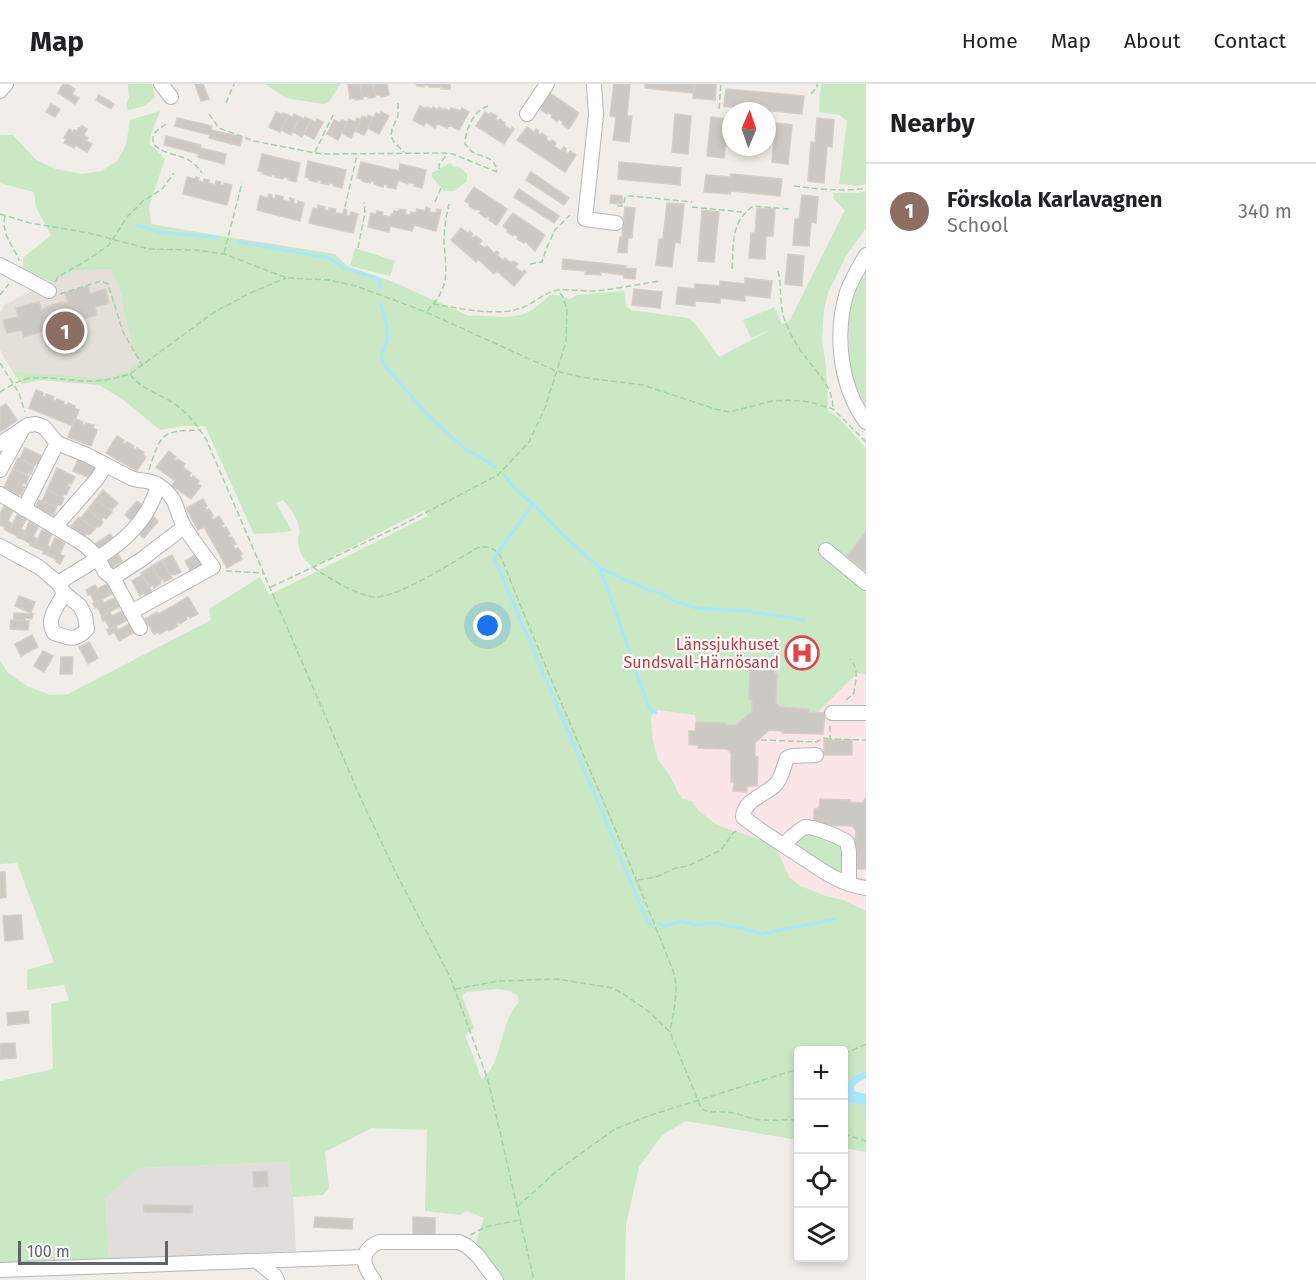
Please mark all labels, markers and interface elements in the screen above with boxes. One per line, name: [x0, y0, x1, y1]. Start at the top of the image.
text: Map: [30, 25, 84, 58]
text: Home: [962, 28, 1018, 54]
text: Map: [1051, 28, 1091, 54]
text: About: [1124, 28, 1181, 54]
text: Contact: [1214, 28, 1286, 54]
north arrow: [722, 102, 776, 156]
text: Nearby: [890, 108, 975, 139]
text: Förskola Karlavagnen: [947, 186, 1162, 213]
text: 1: [905, 199, 914, 223]
text: 340 m: [1238, 199, 1292, 223]
text: School: [947, 213, 1008, 237]
pin: 1: [46, 308, 84, 354]
your location: [473, 611, 502, 640]
place label: Länssjukhuset Sundsvall-Härnösand: [624, 635, 779, 672]
hospital icon: Länssjukhuset Sundsvall-Härnösand: [784, 635, 820, 671]
map controls: [794, 1046, 848, 1262]
button: +: [794, 1046, 848, 1100]
button: −: [794, 1100, 848, 1154]
button: locate: [794, 1154, 848, 1208]
button: layers: [794, 1208, 848, 1262]
scale bar: [18, 1238, 168, 1266]
text: 100 m: [27, 1242, 70, 1261]

